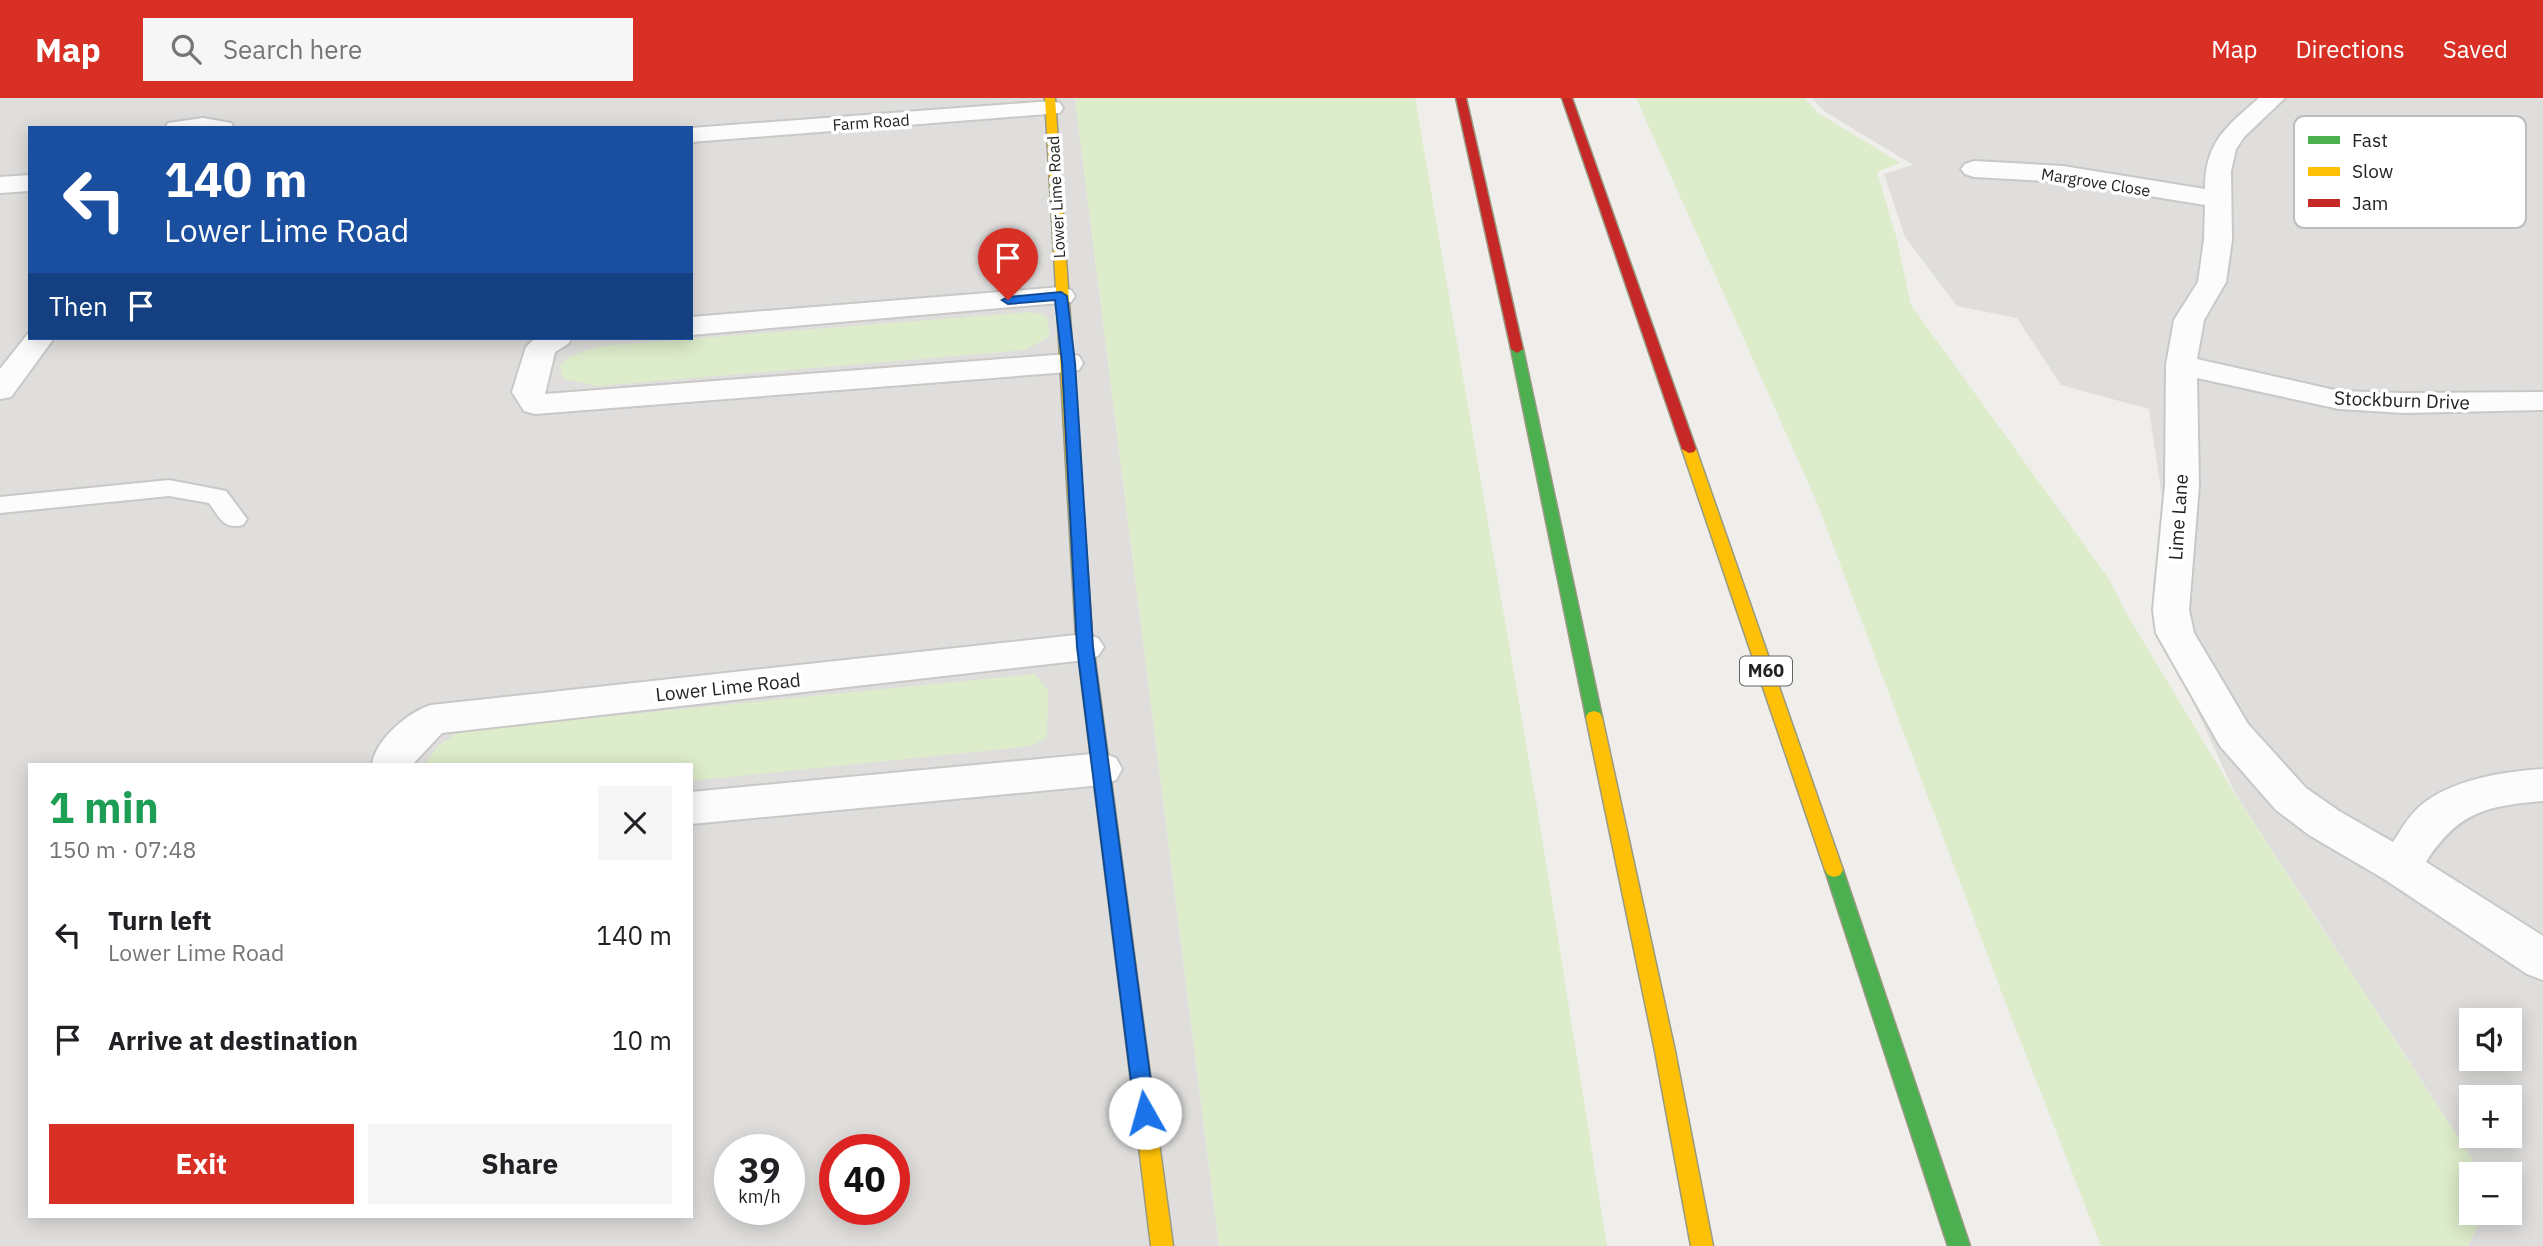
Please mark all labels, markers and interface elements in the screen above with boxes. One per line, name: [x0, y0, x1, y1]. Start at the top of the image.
search box: [143, 18, 633, 81]
text: Map: [35, 28, 101, 71]
icon: search: [167, 30, 205, 68]
text: Search here: [223, 32, 362, 66]
text: Map: [2211, 33, 2257, 65]
text: Directions: [2295, 33, 2405, 65]
text: Saved: [2443, 33, 2508, 65]
street label: Farm Road: [832, 109, 910, 135]
legend: [2294, 116, 2526, 228]
text: Fast: [2352, 128, 2388, 152]
street label: Lower Lime Road: [1043, 135, 1069, 259]
text: 140 m: [164, 147, 308, 210]
icon: left: [49, 154, 140, 245]
text: Slow: [2352, 159, 2393, 183]
street label: Margrove Close: [2040, 163, 2152, 201]
text: Jam: [2352, 191, 2388, 215]
text: Lower Lime Road: [164, 209, 409, 251]
pin: [978, 228, 1038, 300]
icon: arrive: [989, 239, 1027, 277]
icon: arrive: [122, 287, 160, 325]
text: Then: [49, 289, 108, 323]
street label: Stockburn Drive: [2334, 386, 2470, 414]
street label: Lime Lane: [2163, 473, 2193, 561]
road number: M60: [1740, 656, 1792, 686]
street label: Lower Lime Road: [654, 667, 802, 707]
text: 1 min: [49, 780, 159, 835]
button: close: [598, 786, 672, 860]
text: 150 m · 07:48: [49, 834, 196, 864]
text: Turn left: [108, 903, 211, 937]
icon: left: [49, 916, 87, 954]
text: 140 m: [596, 918, 672, 952]
text: Lower Lime Road: [108, 937, 284, 967]
map controls: [2459, 1008, 2522, 1225]
button: sound: [2459, 1008, 2522, 1071]
icon: arrive: [49, 1021, 87, 1059]
text: Arrive at destination: [108, 1023, 358, 1057]
text: 10 m: [612, 1023, 672, 1057]
position arrow: [1108, 1076, 1182, 1150]
button: +: [2459, 1085, 2522, 1148]
button: Exit: [49, 1124, 354, 1204]
button: Share: [368, 1124, 672, 1204]
speed limit sign: 40: [819, 1134, 910, 1225]
text: 39: [738, 1147, 781, 1193]
button: −: [2459, 1162, 2522, 1225]
text: km/h: [738, 1185, 781, 1208]

